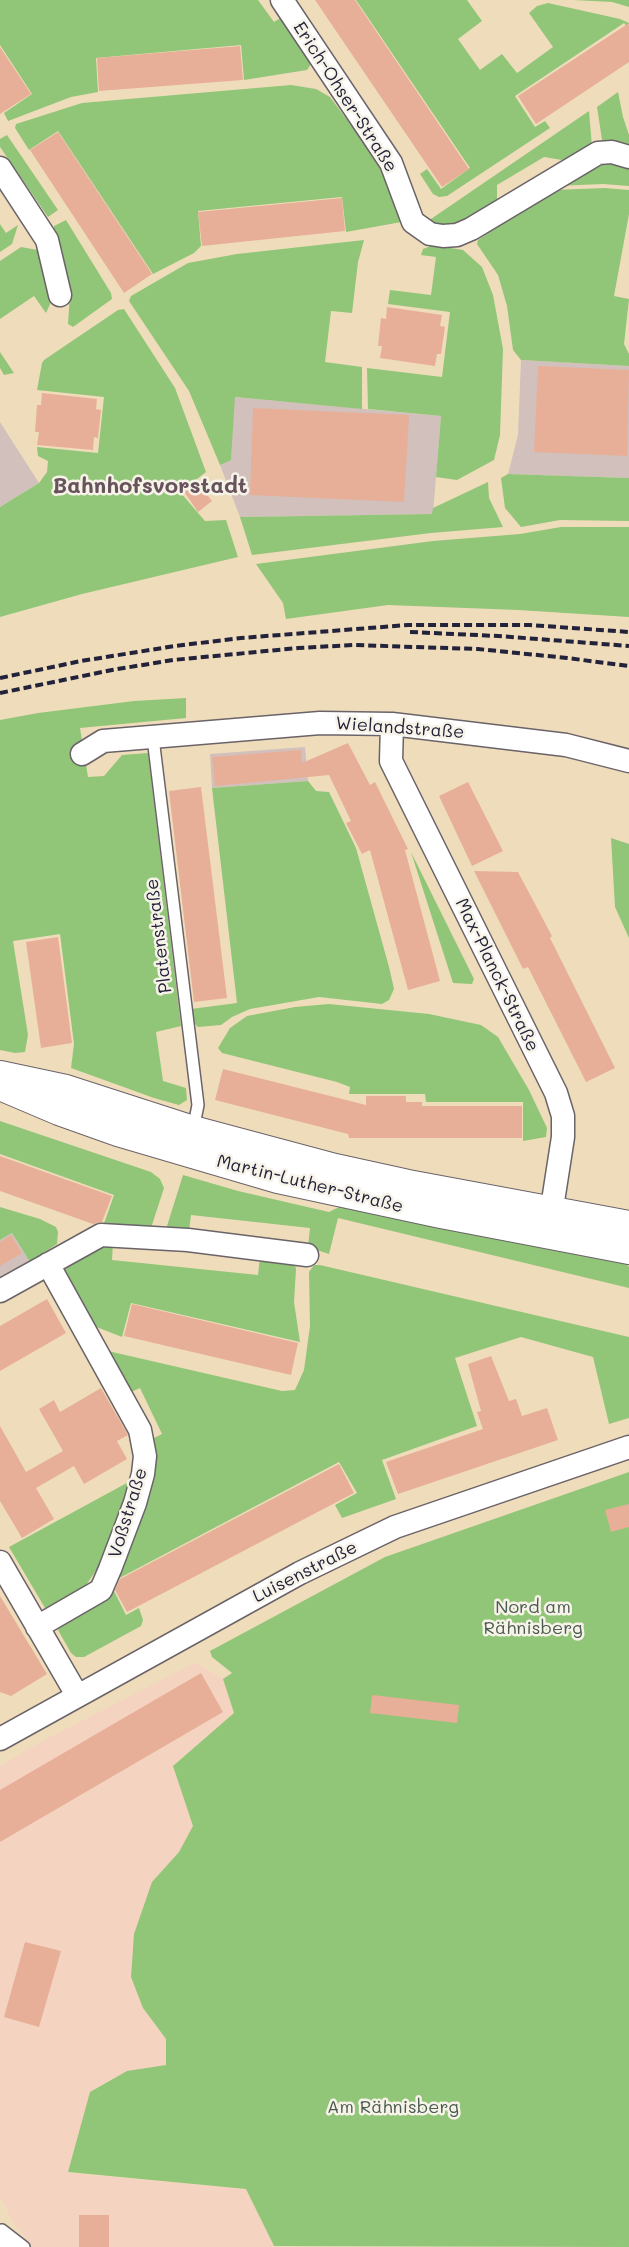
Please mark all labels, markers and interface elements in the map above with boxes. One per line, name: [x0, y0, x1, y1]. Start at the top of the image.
street label: Erich-Ohser-Straße: [288, 18, 402, 176]
district label: Bahnhofsvorstadt: [52, 473, 248, 499]
street label: Wielandstraße: [335, 713, 465, 743]
street label: Platenstraße: [141, 877, 177, 995]
street label: Max-Planck-Straße: [451, 895, 543, 1055]
street label: Martin-Luther-Straße: [214, 1150, 406, 1218]
street label: Voßstraße: [104, 1465, 152, 1561]
street label: Luisenstraße: [249, 1536, 361, 1608]
park label: Nord am Rähnisberg: [483, 1596, 583, 1638]
park label: Am Rähnisberg: [327, 2096, 459, 2118]

